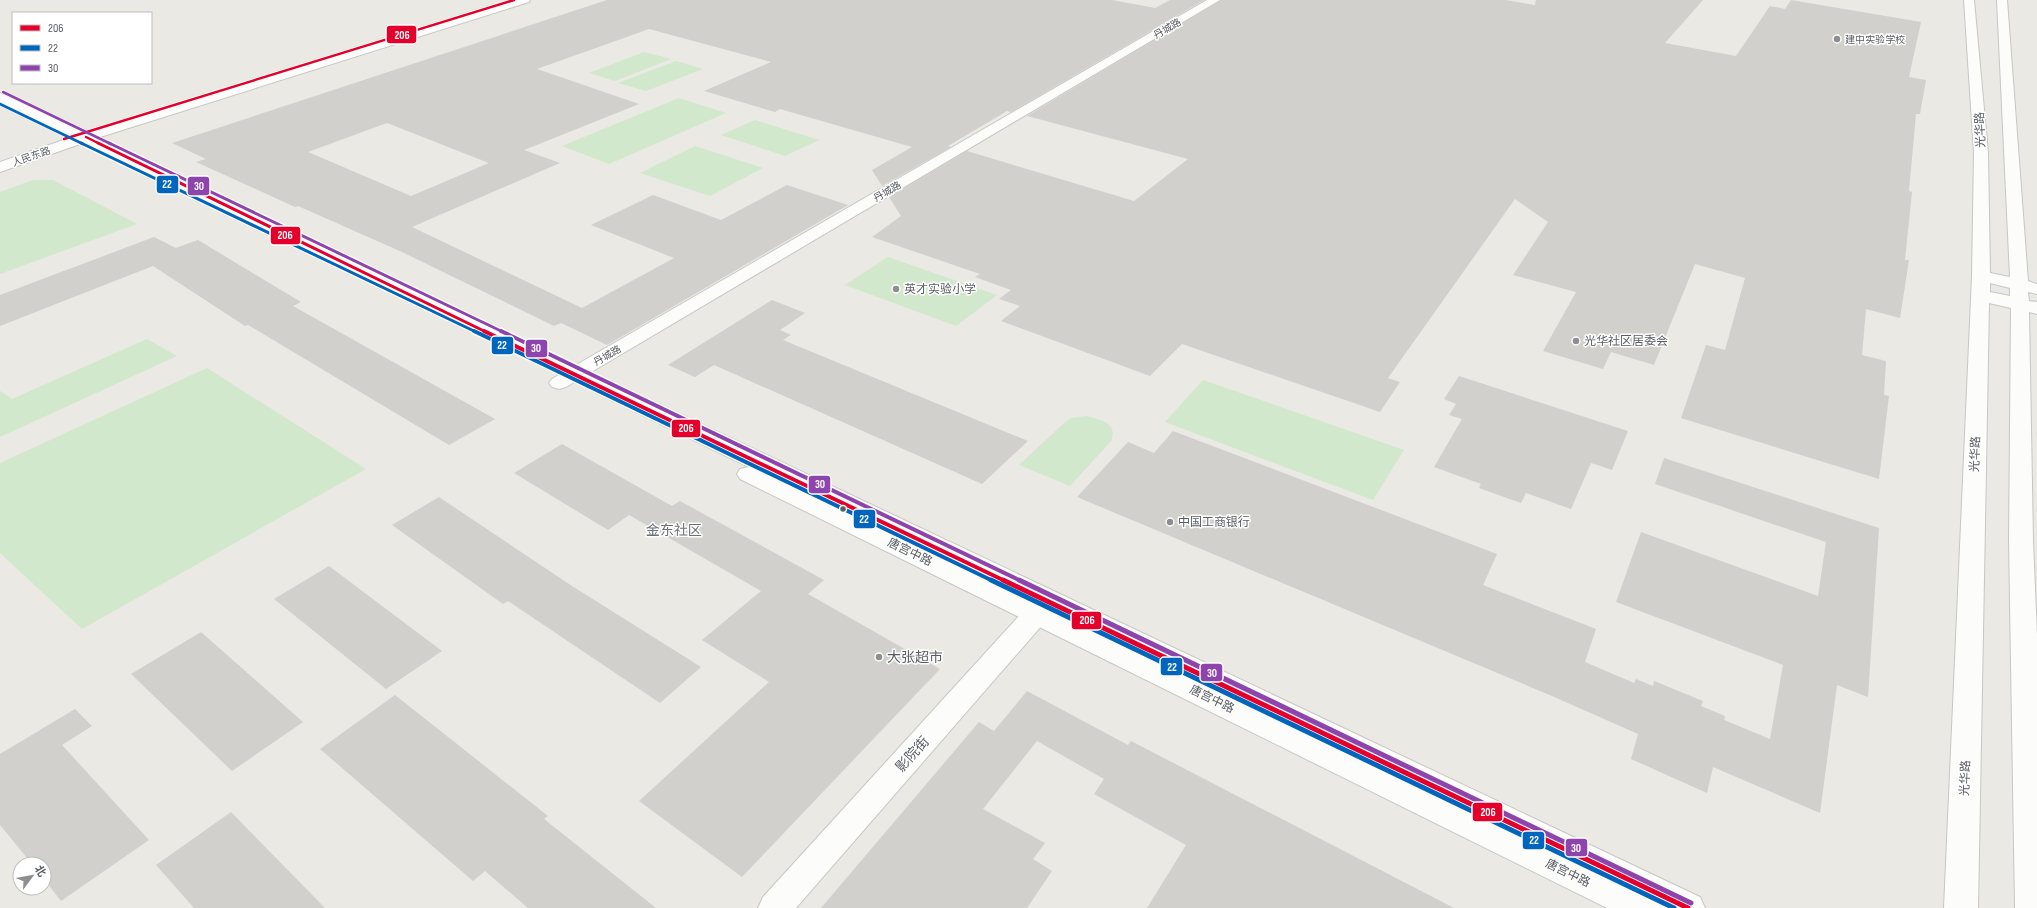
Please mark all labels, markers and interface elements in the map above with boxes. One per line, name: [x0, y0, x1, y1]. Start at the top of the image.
legend: [12, 12, 152, 84]
street label: 丹城路: [1152, 16, 1183, 42]
text: 206: [48, 21, 64, 36]
line badge: 206: [386, 25, 417, 44]
text: 206: [394, 29, 410, 42]
marker: 建中实验学校: [1832, 34, 1842, 44]
place label: 建中实验学校: [1845, 34, 1905, 46]
text: 22: [48, 41, 58, 56]
text: 30: [48, 61, 58, 76]
street label: 光华路: [1972, 112, 1989, 148]
street label: 人民东路: [10, 145, 52, 169]
line badge: 22: [156, 175, 179, 194]
line badge: 30: [187, 176, 210, 196]
text: 22: [162, 178, 172, 191]
street label: 丹城路: [872, 179, 903, 205]
text: 30: [194, 180, 204, 193]
line badge: 206: [270, 226, 301, 245]
text: 206: [277, 229, 293, 242]
place label: 英才实验小学: [904, 282, 976, 297]
marker: 英才实验小学: [891, 284, 901, 294]
place label: 光华社区居委会: [1584, 334, 1668, 349]
line badge: 22: [491, 336, 514, 355]
marker: 光华社区居委会: [1571, 336, 1581, 346]
text: 22: [497, 339, 507, 352]
line badge: 30: [525, 339, 548, 358]
text: 30: [531, 342, 541, 355]
street label: 丹城路: [592, 343, 623, 369]
line badge: 206: [671, 419, 701, 438]
text: 206: [678, 422, 694, 435]
street label: 光华路: [1967, 436, 1984, 472]
line badge: 30: [808, 475, 831, 494]
text: 30: [815, 478, 825, 491]
unlabelled marker: [838, 504, 848, 514]
line badge: 22: [853, 509, 876, 529]
text: 22: [859, 513, 869, 526]
place label: 中国工商银行: [1178, 515, 1250, 530]
marker: 中国工商银行: [1165, 517, 1175, 527]
district label: 金东社区: [646, 522, 702, 539]
street label: 唐宫中路: [885, 535, 935, 570]
line badge: 206: [1071, 611, 1102, 630]
text: 206: [1079, 614, 1095, 627]
place label: 大张超市: [887, 649, 943, 666]
marker: 大张超市: [874, 652, 884, 662]
line badge: 22: [1160, 657, 1183, 676]
text: 22: [1167, 661, 1177, 674]
line badge: 30: [1200, 663, 1223, 682]
text: 30: [1207, 667, 1217, 680]
street label: 唐宫中路: [1187, 682, 1237, 717]
street label: 影院街: [892, 733, 933, 776]
street label: 光华路: [1957, 760, 1974, 796]
line badge: 206: [1472, 802, 1503, 822]
text: 206: [1480, 806, 1496, 819]
line badge: 22: [1522, 831, 1545, 850]
text: 22: [1529, 834, 1539, 847]
line badge: 30: [1565, 838, 1588, 857]
text: 30: [1571, 842, 1581, 855]
north arrow: [12, 856, 52, 896]
street label: 唐宫中路: [1543, 856, 1593, 891]
text: 北: [32, 863, 48, 879]

